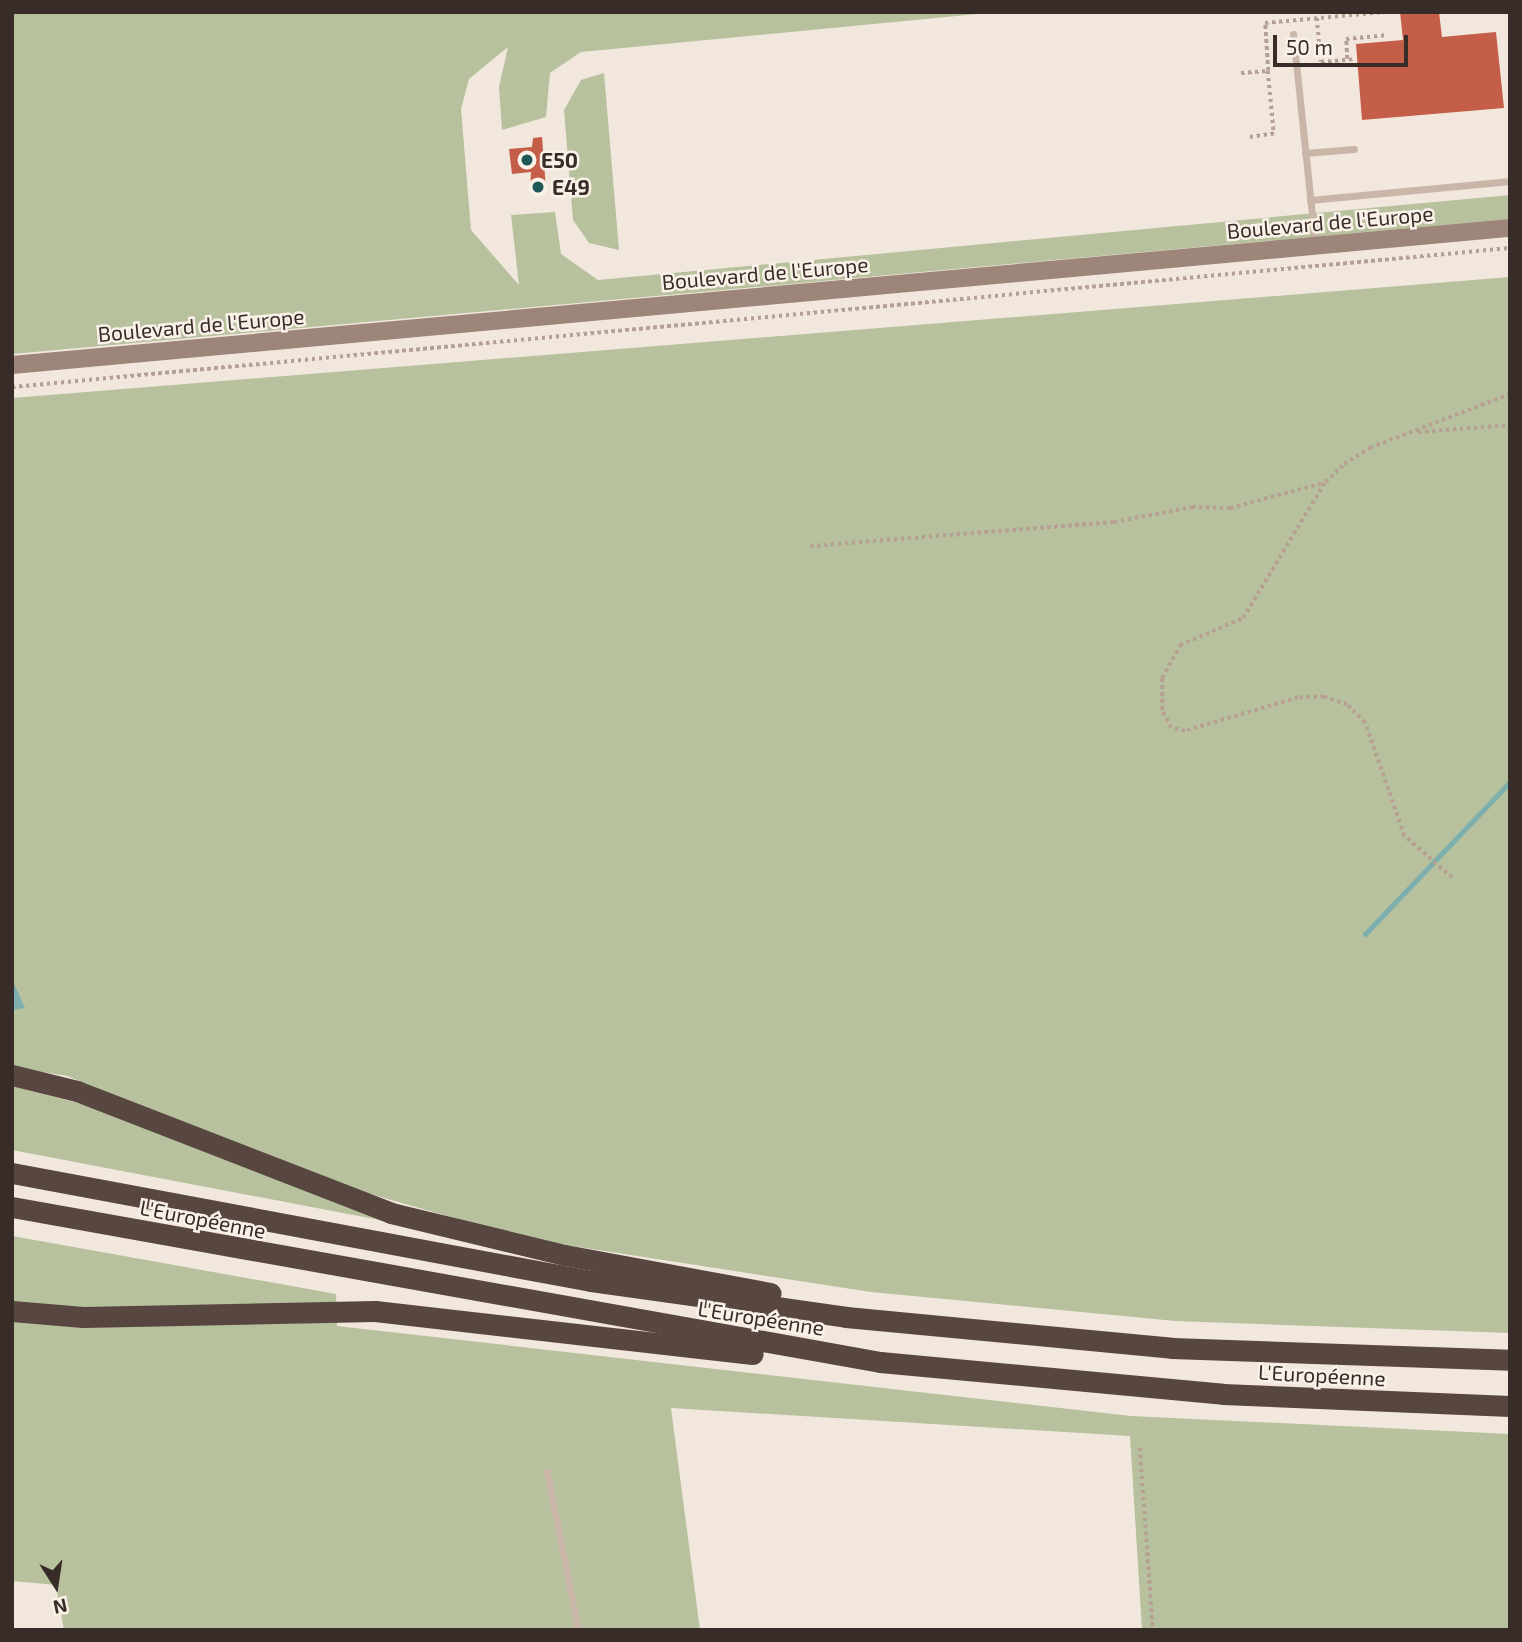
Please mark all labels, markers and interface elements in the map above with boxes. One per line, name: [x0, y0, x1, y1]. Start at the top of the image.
scale bar: [1277, 21, 1412, 65]
text: 50 m: [1286, 34, 1333, 59]
place label: E50: [541, 147, 578, 173]
marker: E50: [519, 152, 535, 168]
place label: E49: [552, 174, 590, 200]
marker: E49: [530, 179, 546, 195]
street label: Boulevard de l'Europe: [1226, 200, 1434, 244]
street label: Boulevard de l'Europe: [661, 251, 869, 295]
street label: Boulevard de l'Europe: [97, 303, 305, 347]
street label: L'Européenne: [138, 1194, 268, 1244]
street label: L'Européenne: [696, 1296, 826, 1340]
street label: L'Européenne: [1258, 1359, 1386, 1391]
north arrow: [21, 1551, 91, 1621]
text: N: [51, 1594, 70, 1620]

